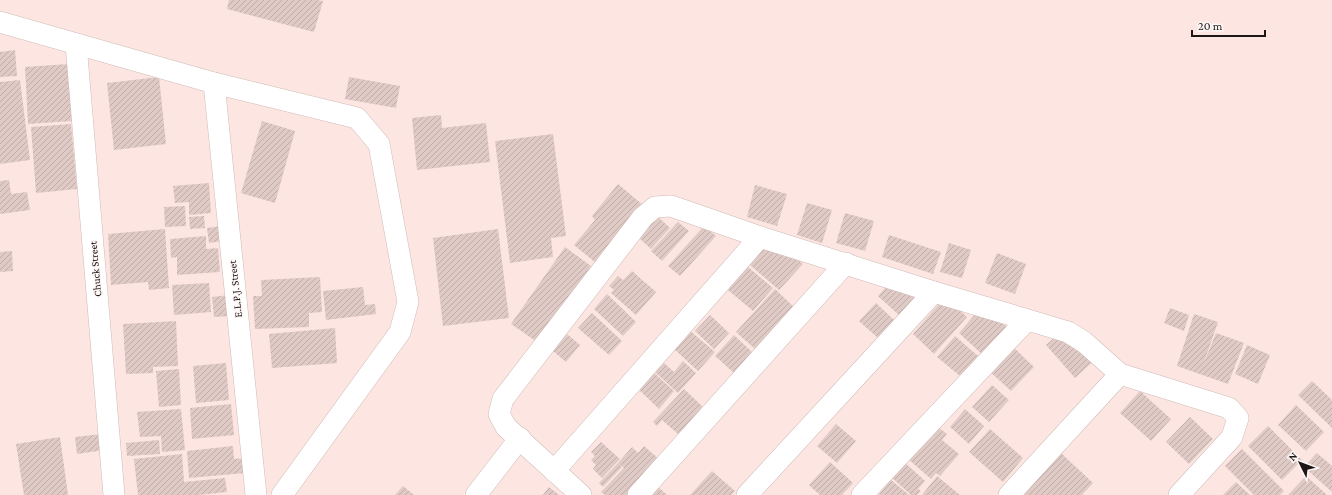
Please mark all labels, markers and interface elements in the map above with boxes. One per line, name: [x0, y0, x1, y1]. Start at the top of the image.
scale bar: [1192, 12, 1265, 38]
text: 20 m: [1198, 19, 1223, 33]
street label: Chuck Street: [87, 240, 103, 297]
street label: E.L.P.J. Street: [226, 259, 245, 318]
north arrow: [1280, 443, 1320, 483]
text: N: [1286, 449, 1300, 463]

